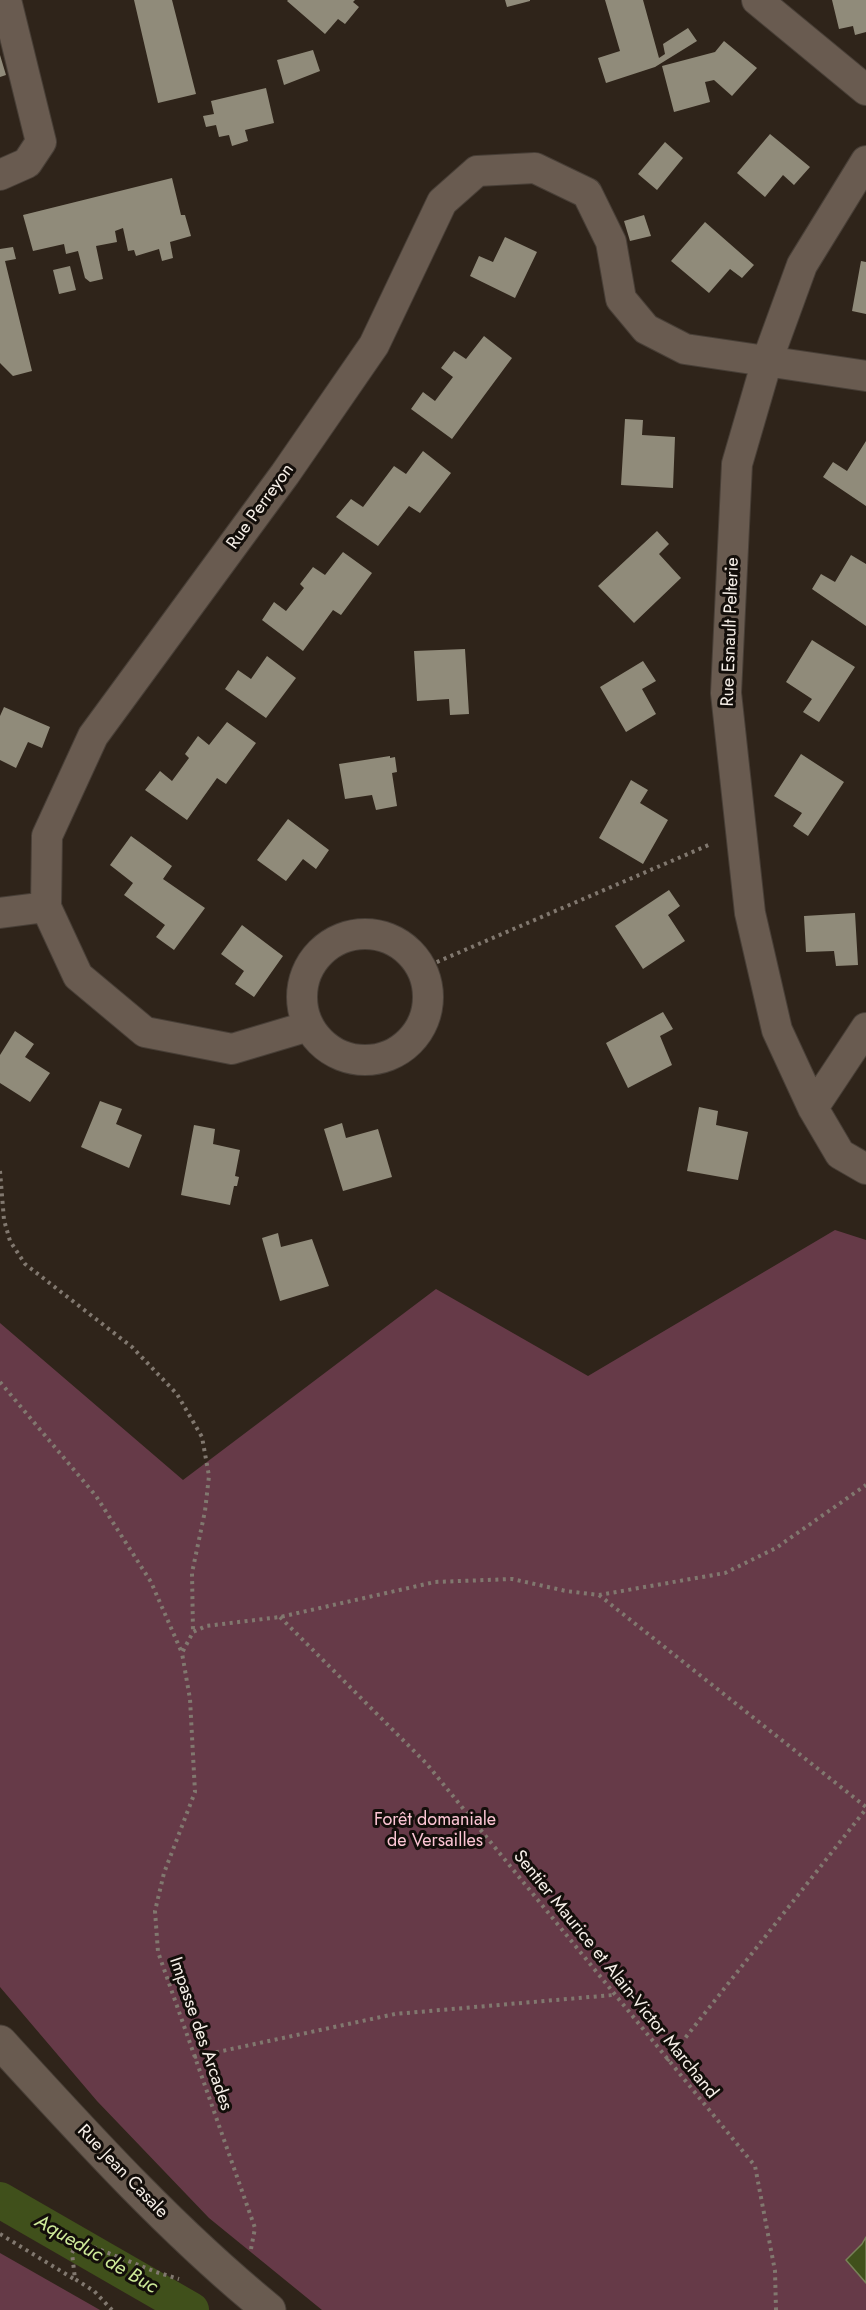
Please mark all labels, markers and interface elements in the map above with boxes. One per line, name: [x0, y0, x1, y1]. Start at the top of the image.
street label: Rue Perreyon: [223, 460, 299, 554]
street label: Rue Esnault Pelterie: [718, 557, 744, 707]
park label: Forêt domaniale de Versailles: [374, 1810, 496, 1852]
street label: Sentier Maurice et Alain-Victor Marchand: [508, 1846, 722, 2104]
street label: Impasse des Arcades: [164, 1955, 236, 2113]
street label: Rue Jean Casale: [72, 2121, 172, 2223]
water label: Aqueduc de Buc: [30, 2210, 162, 2300]

